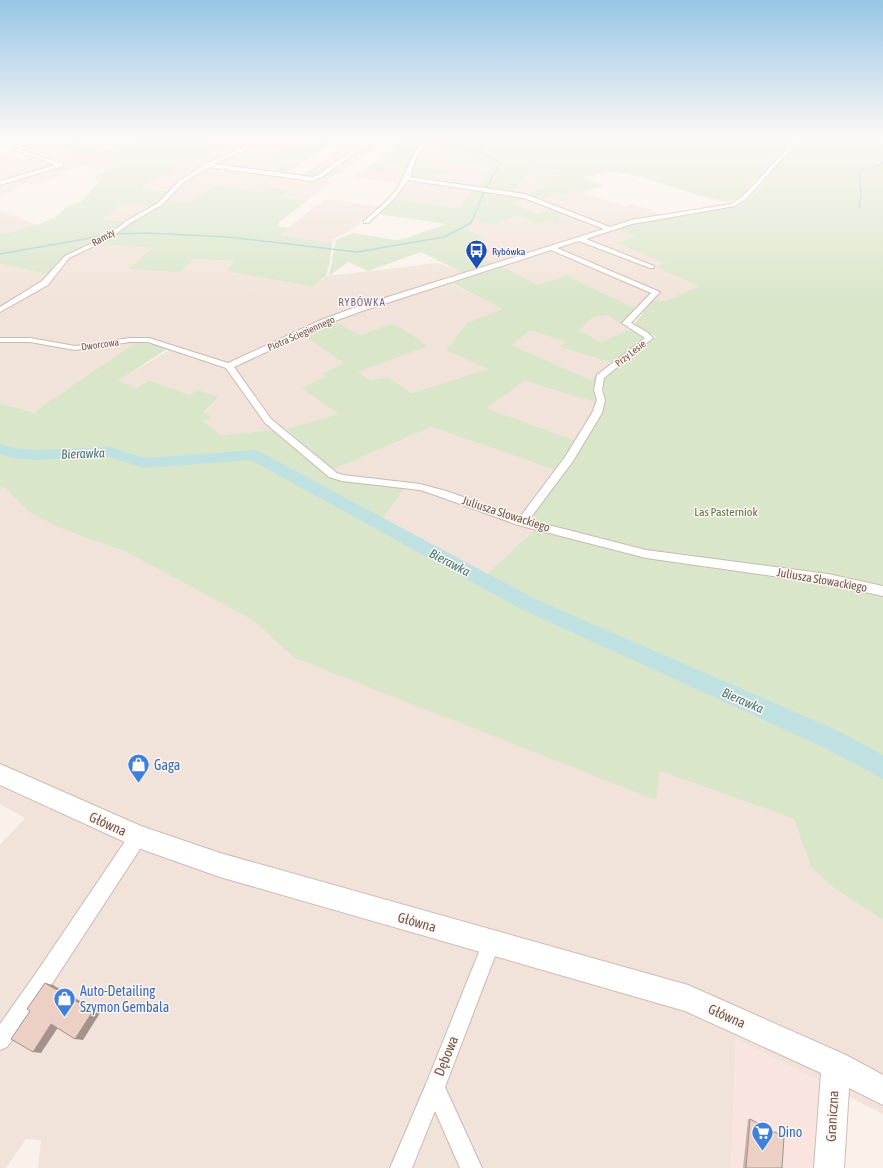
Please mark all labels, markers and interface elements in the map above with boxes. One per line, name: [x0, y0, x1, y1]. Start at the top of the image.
street label: Ramży: [90, 227, 117, 248]
bus stop icon: Rybówka: [464, 238, 490, 271]
place label: Rybówka: [492, 246, 526, 257]
district label: RYBÓWKA: [338, 296, 386, 308]
street label: Piotra Ściegiennego: [266, 314, 337, 353]
street label: Dworcowa: [81, 336, 120, 353]
street label: Przy Lesie: [613, 338, 648, 369]
water label: Bierawka: [61, 445, 105, 462]
street label: Juliusza Słowackiego: [460, 493, 552, 535]
park label: Las Pasterniok: [694, 505, 758, 519]
water label: Bierawka: [427, 546, 473, 579]
street label: Juliusza Słowackiego: [776, 565, 869, 595]
water label: Bierawka: [720, 685, 766, 716]
shop icon: Gaga: [125, 752, 151, 785]
place label: Gaga: [154, 757, 180, 773]
street label: Główna: [87, 809, 129, 839]
street label: Główna: [396, 909, 438, 935]
place label: Auto-Detailing Szymon Gembala: [80, 983, 169, 1015]
shop icon: Auto-Detailing Szymon Gembala: [52, 986, 78, 1019]
street label: Główna: [706, 1001, 748, 1031]
street label: Dębowa: [431, 1034, 461, 1078]
street label: Graniczna: [823, 1090, 841, 1142]
supermarket icon: Dino: [750, 1119, 776, 1152]
place label: Dino: [778, 1124, 802, 1140]

